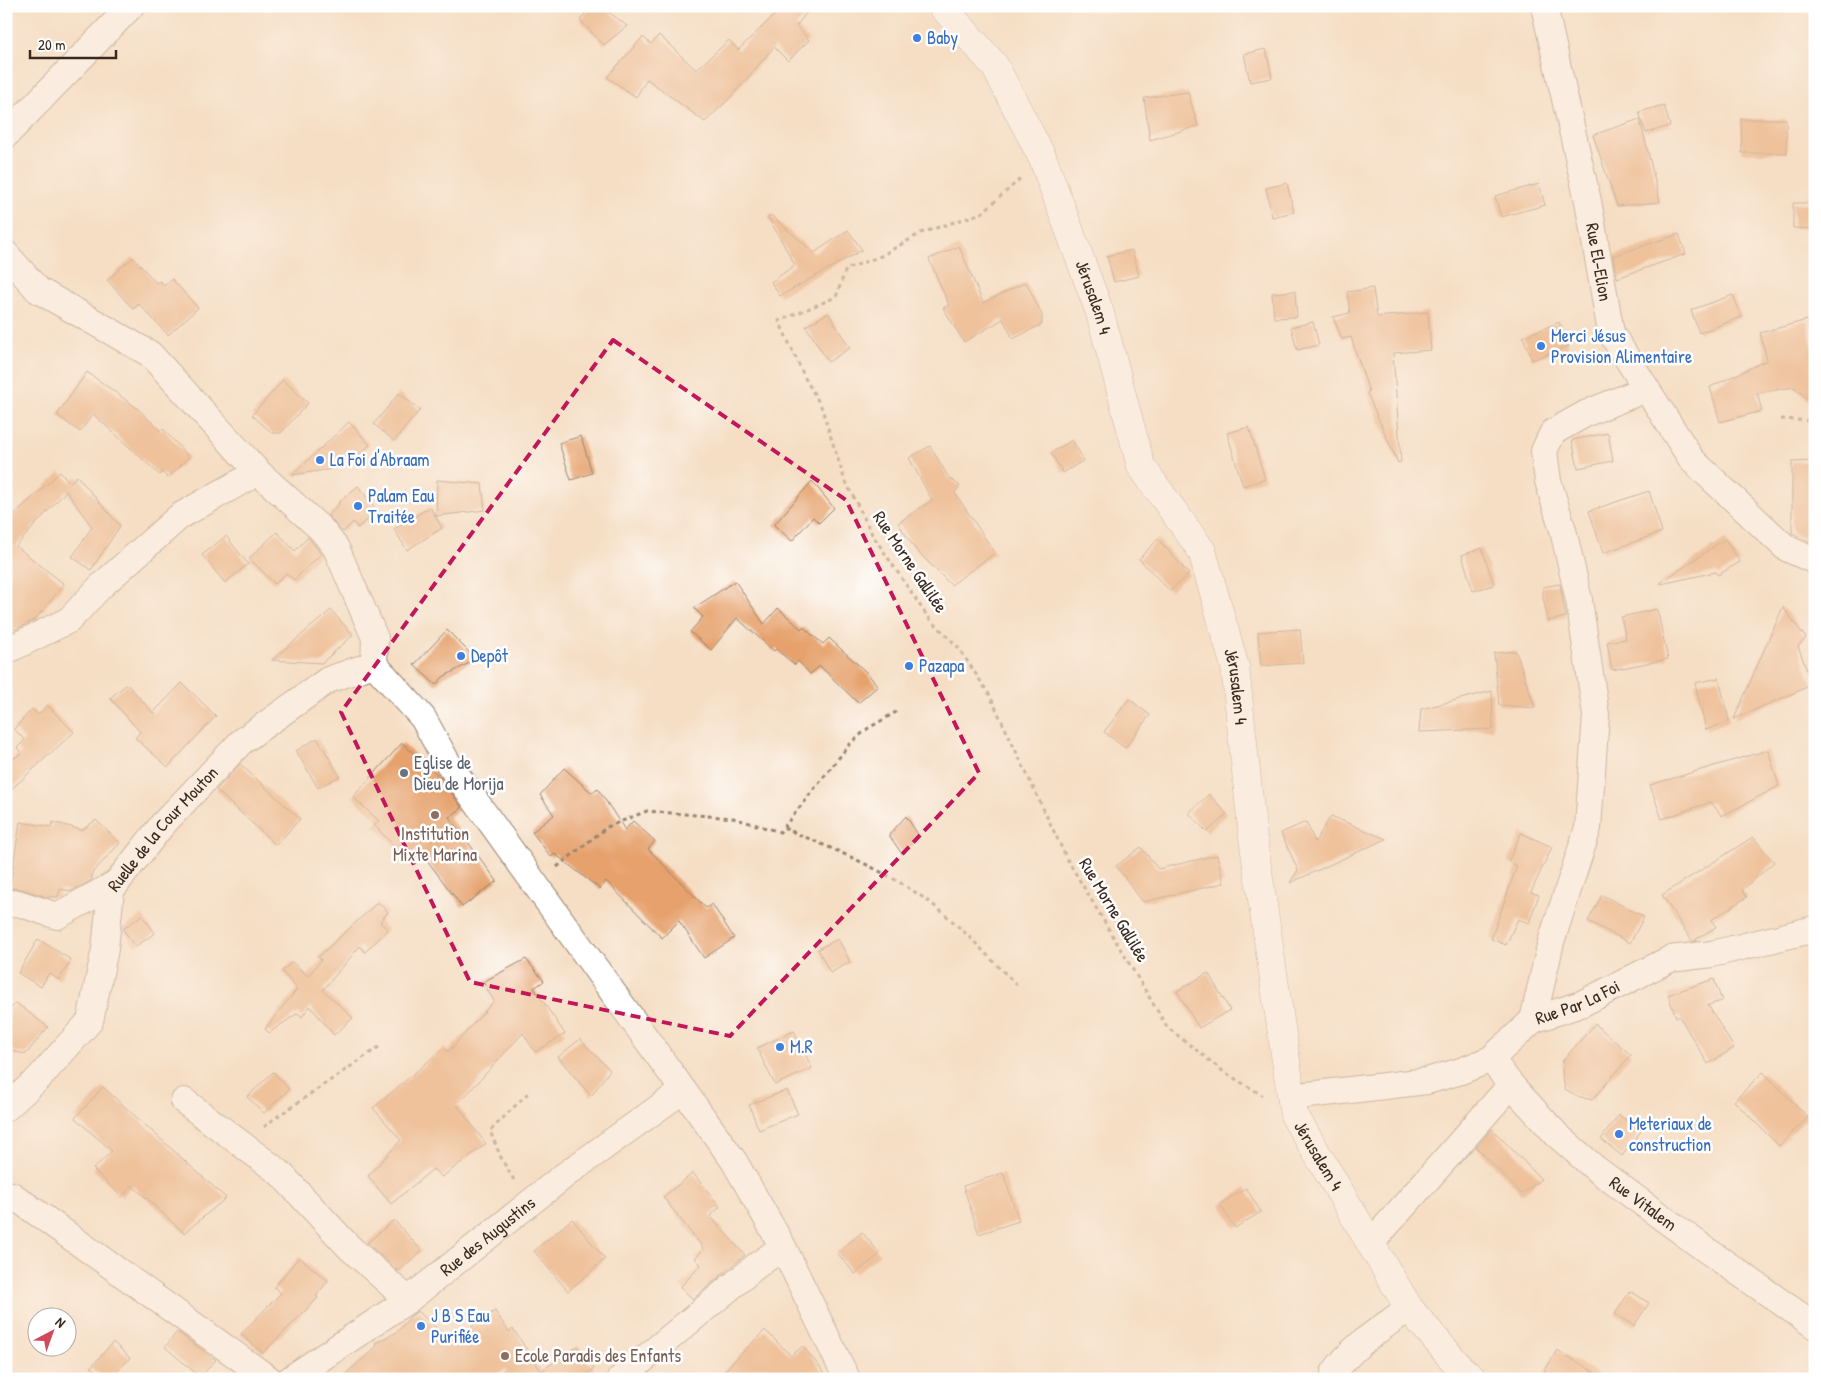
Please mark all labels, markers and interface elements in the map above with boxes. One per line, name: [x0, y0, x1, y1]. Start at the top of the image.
place label: Baby: [927, 25, 959, 50]
scale bar: [30, 28, 116, 60]
marker: Baby: [911, 32, 923, 44]
text: 20 m: [38, 34, 65, 55]
street label: Rue El-Elion: [1580, 221, 1618, 303]
street label: Jérusalem 4: [1069, 256, 1118, 337]
place label: Merci Jésus Provision Alimentaire: [1551, 323, 1692, 369]
marker: Merci Jésus Provision Alimentaire: [1535, 340, 1547, 352]
place label: La Foi d'Abraam: [330, 447, 430, 472]
marker: La Foi d'Abraam: [314, 454, 326, 466]
place label: Palam Eau Traitée: [368, 483, 434, 529]
marker: Palam Eau Traitée: [352, 500, 364, 512]
street label: Rue Morne Gallilée: [867, 506, 954, 617]
place label: Depôt: [471, 643, 509, 668]
street label: Jérusalem 4: [1218, 645, 1254, 726]
marker: Depôt: [455, 650, 467, 662]
place label: Pazapa: [919, 653, 964, 678]
marker: Pazapa: [903, 660, 915, 672]
place label: Eglise de Dieu de Morija: [414, 750, 504, 796]
street label: Ruelle de la Cour Mouton: [101, 761, 223, 897]
marker: Eglise de Dieu de Morija: [398, 767, 410, 779]
marker: Institution Mixte Marina: [429, 809, 441, 821]
place label: Institution Mixte Marina: [393, 821, 477, 867]
street label: Rue Morne Gallilée: [1073, 853, 1155, 967]
street label: Rue Par La Foi: [1532, 973, 1624, 1030]
place label: M.R: [790, 1034, 813, 1059]
marker: M.R: [774, 1041, 786, 1053]
place label: Meteriaux de construction: [1629, 1111, 1712, 1157]
street label: Jérusalem 4: [1288, 1116, 1349, 1195]
marker: Meteriaux de construction: [1613, 1128, 1625, 1140]
street label: Rue Vitalem: [1604, 1170, 1682, 1236]
street label: Rue des Augustins: [435, 1190, 540, 1282]
place label: J B S Eau Purifiée: [431, 1303, 490, 1349]
north arrow: [28, 1308, 78, 1358]
text: N: [52, 1312, 70, 1332]
marker: J B S Eau Purifiée: [415, 1320, 427, 1332]
place label: Ecole Paradis des Enfants: [515, 1343, 681, 1368]
marker: Ecole Paradis des Enfants: [499, 1350, 511, 1362]

